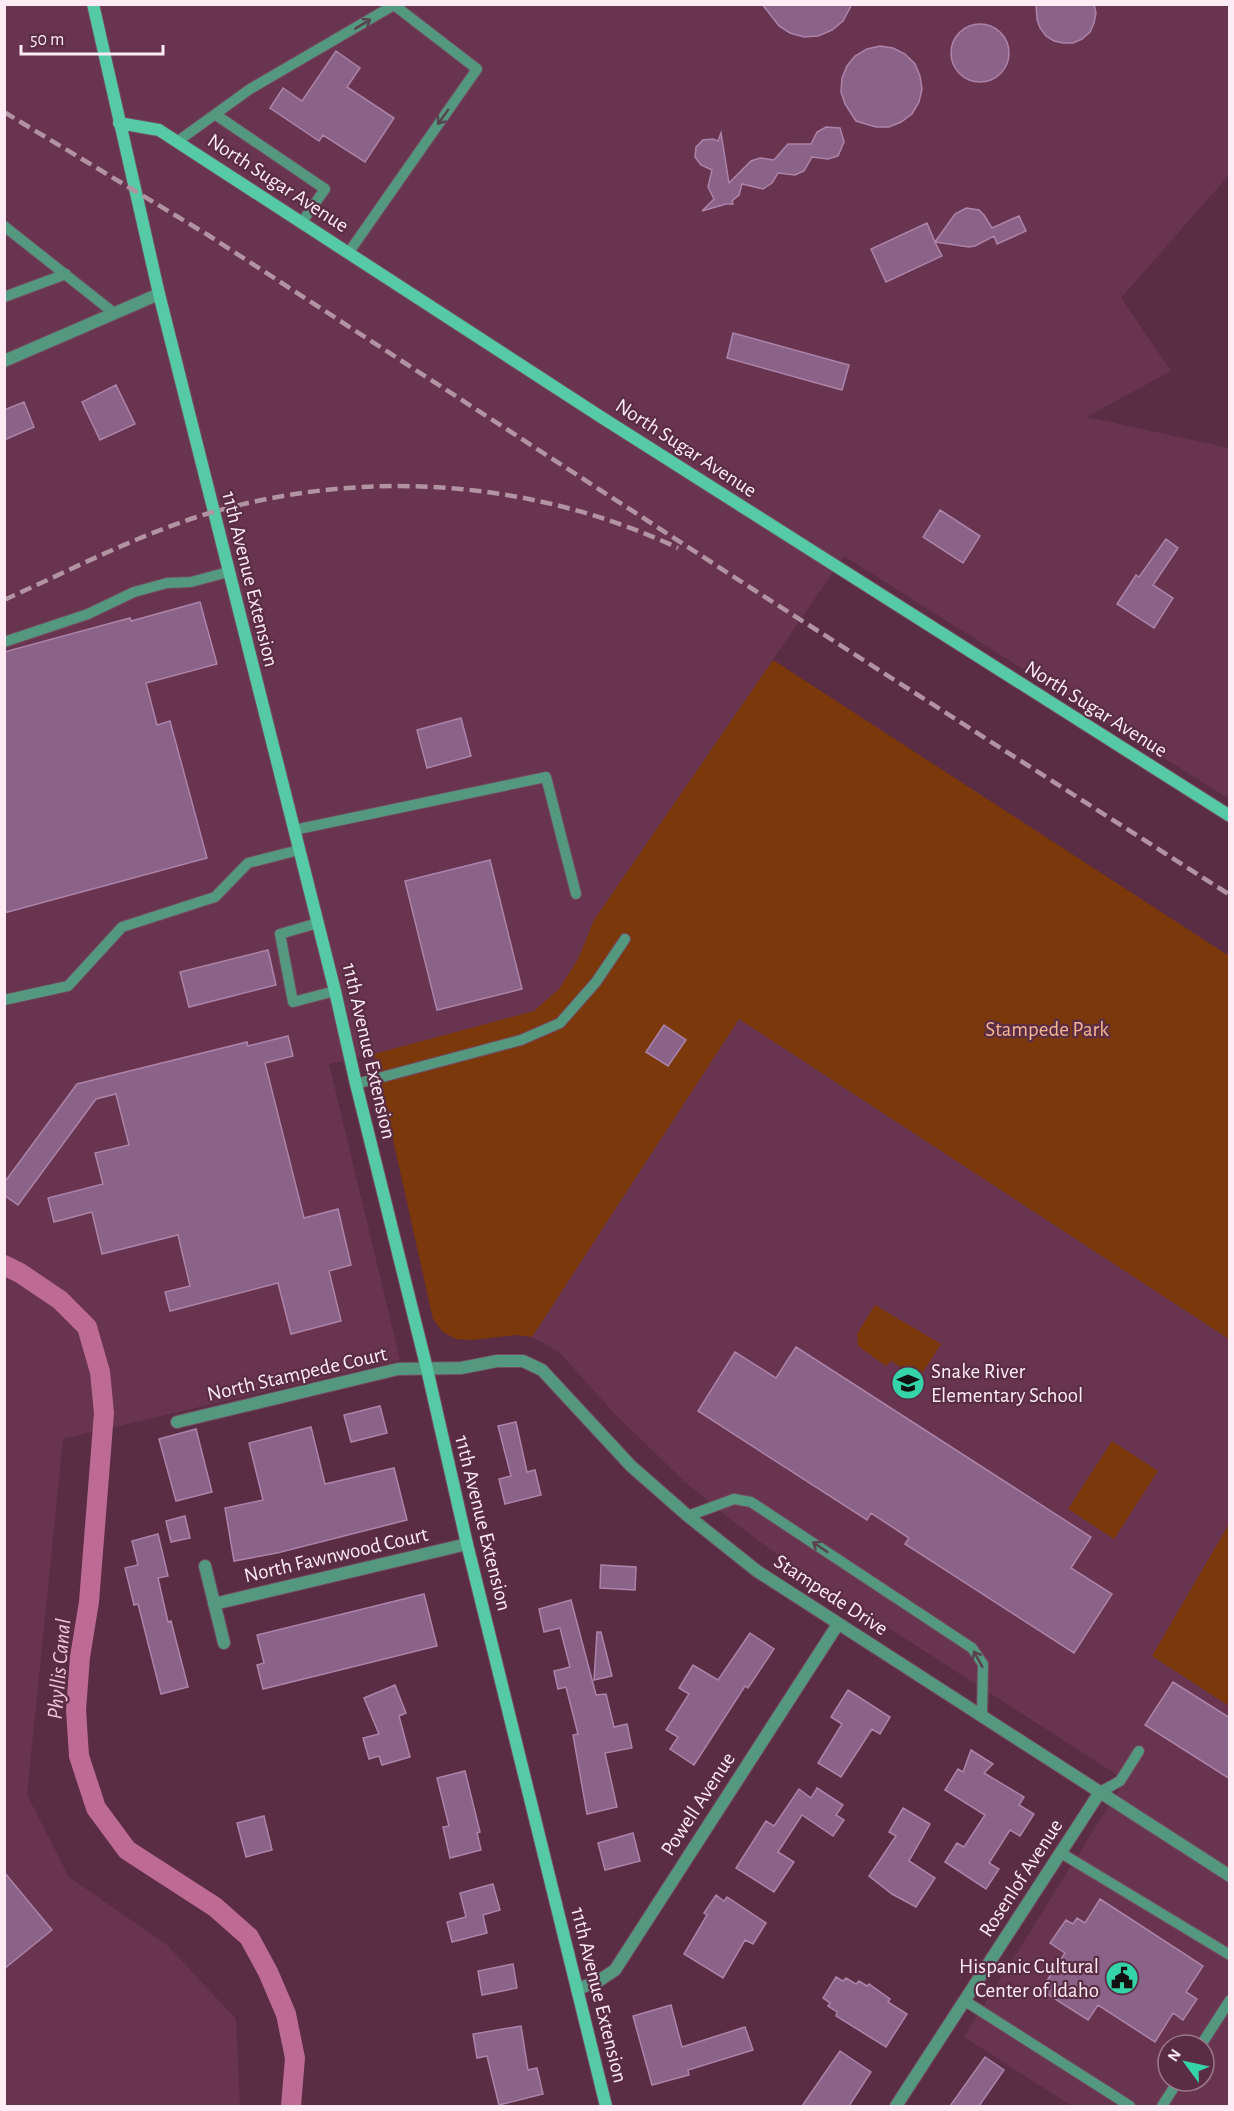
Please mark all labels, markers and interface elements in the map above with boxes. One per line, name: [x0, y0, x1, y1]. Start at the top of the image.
one-way arrow: [354, 17, 371, 29]
scale bar: [21, 18, 164, 56]
text: 50 m: [30, 31, 64, 49]
one-way arrow: [437, 109, 449, 125]
street label: North Sugar Avenue: [204, 130, 352, 236]
street label: North Sugar Avenue: [612, 395, 760, 501]
street label: 11th Avenue Extension: [218, 489, 282, 669]
street label: North Sugar Avenue: [1021, 657, 1171, 761]
street label: 11th Avenue Extension: [339, 961, 399, 1141]
park label: Stampede Park: [985, 1019, 1109, 1040]
street label: North Stampede Court: [205, 1343, 389, 1405]
place label: Snake River Elementary School: [931, 1361, 1083, 1406]
school or university icon: Snake River Elementary School: [890, 1365, 926, 1401]
street label: 11th Avenue Extension: [451, 1433, 515, 1613]
street label: North Fawnwood Court: [242, 1524, 430, 1586]
one-way arrow: [812, 1541, 829, 1553]
street label: Stampede Drive: [770, 1551, 892, 1639]
water label: Phyllis Canal: [44, 1618, 74, 1720]
one-way arrow: [972, 1651, 984, 1668]
street label: Powell Avenue: [657, 1749, 739, 1859]
street label: Rosenlof Avenue: [975, 1815, 1067, 1941]
street label: 11th Avenue Extension: [567, 1905, 631, 2085]
place label: Hispanic Cultural Center of Idaho: [959, 1956, 1099, 2001]
public building icon: Hispanic Cultural Center of Idaho: [1104, 1960, 1140, 1996]
north arrow: [1156, 2033, 1216, 2093]
text: N: [1165, 2046, 1184, 2064]

